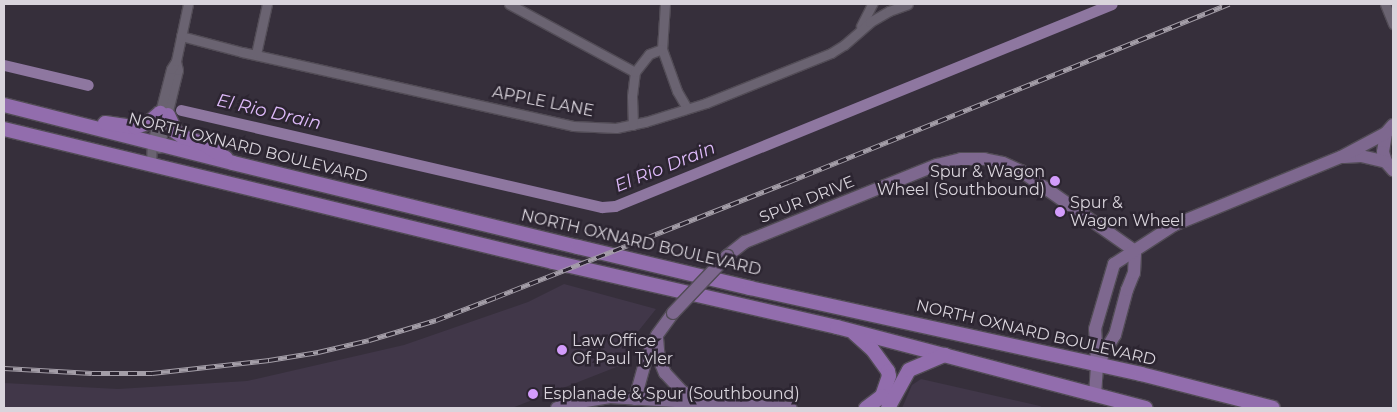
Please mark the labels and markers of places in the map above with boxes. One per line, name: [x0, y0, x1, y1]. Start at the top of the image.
place label: Spur & Wagon Wheel (Southbound): [877, 162, 1045, 200]
marker: Spur & Wagon Wheel (Southbound): [1049, 175, 1061, 187]
place label: Spur & Wagon Wheel: [1070, 193, 1184, 231]
marker: Spur & Wagon Wheel: [1054, 206, 1066, 218]
place label: Law Office Of Paul Tyler: [572, 331, 673, 369]
marker: Law Office Of Paul Tyler: [556, 344, 568, 356]
place label: Esplanade & Spur (Southbound): [543, 384, 800, 404]
marker: Esplanade & Spur (Southbound): [527, 388, 539, 400]

